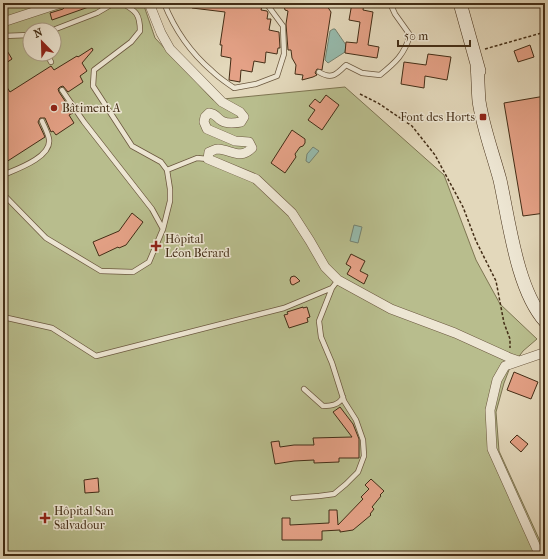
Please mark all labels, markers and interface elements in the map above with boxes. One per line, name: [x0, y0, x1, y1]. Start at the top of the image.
north arrow: [22, 22, 62, 62]
scale bar: [398, 22, 470, 48]
text: N: [32, 25, 45, 41]
text: 50 m: [404, 29, 428, 43]
place label: Bâtiment A: [62, 101, 121, 115]
marker: Bâtiment A: [49, 103, 59, 113]
place label: Font des Horts: [400, 110, 476, 124]
marker: Font des Horts: [478, 112, 488, 122]
place label: Hôpital Léon Bérard: [165, 232, 230, 260]
marker: Hôpital Léon Bérard: [150, 240, 162, 252]
place label: Hôpital San Salvadour: [54, 504, 114, 532]
marker: Hôpital San Salvadour: [39, 512, 51, 524]

